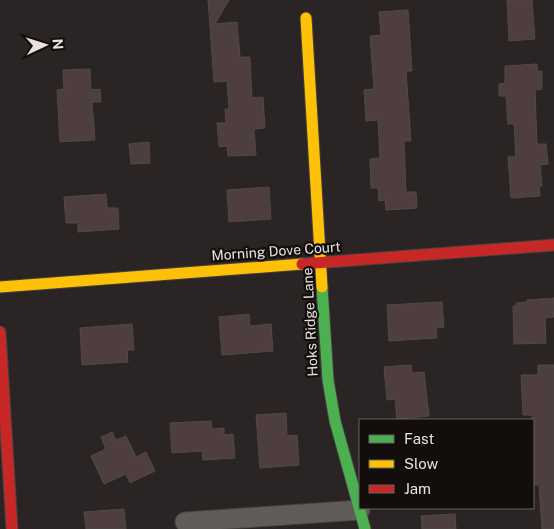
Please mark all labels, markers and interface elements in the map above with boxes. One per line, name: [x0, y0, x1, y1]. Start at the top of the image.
north arrow: [20, 20, 70, 70]
text: N: [50, 38, 66, 50]
street label: Morning Dove Court: [211, 238, 341, 264]
street label: Hoks Ridge Lane: [299, 267, 321, 377]
legend: [359, 419, 534, 509]
text: Fast: [404, 430, 434, 447]
text: Slow: [404, 455, 439, 472]
text: Jam: [404, 480, 431, 497]

